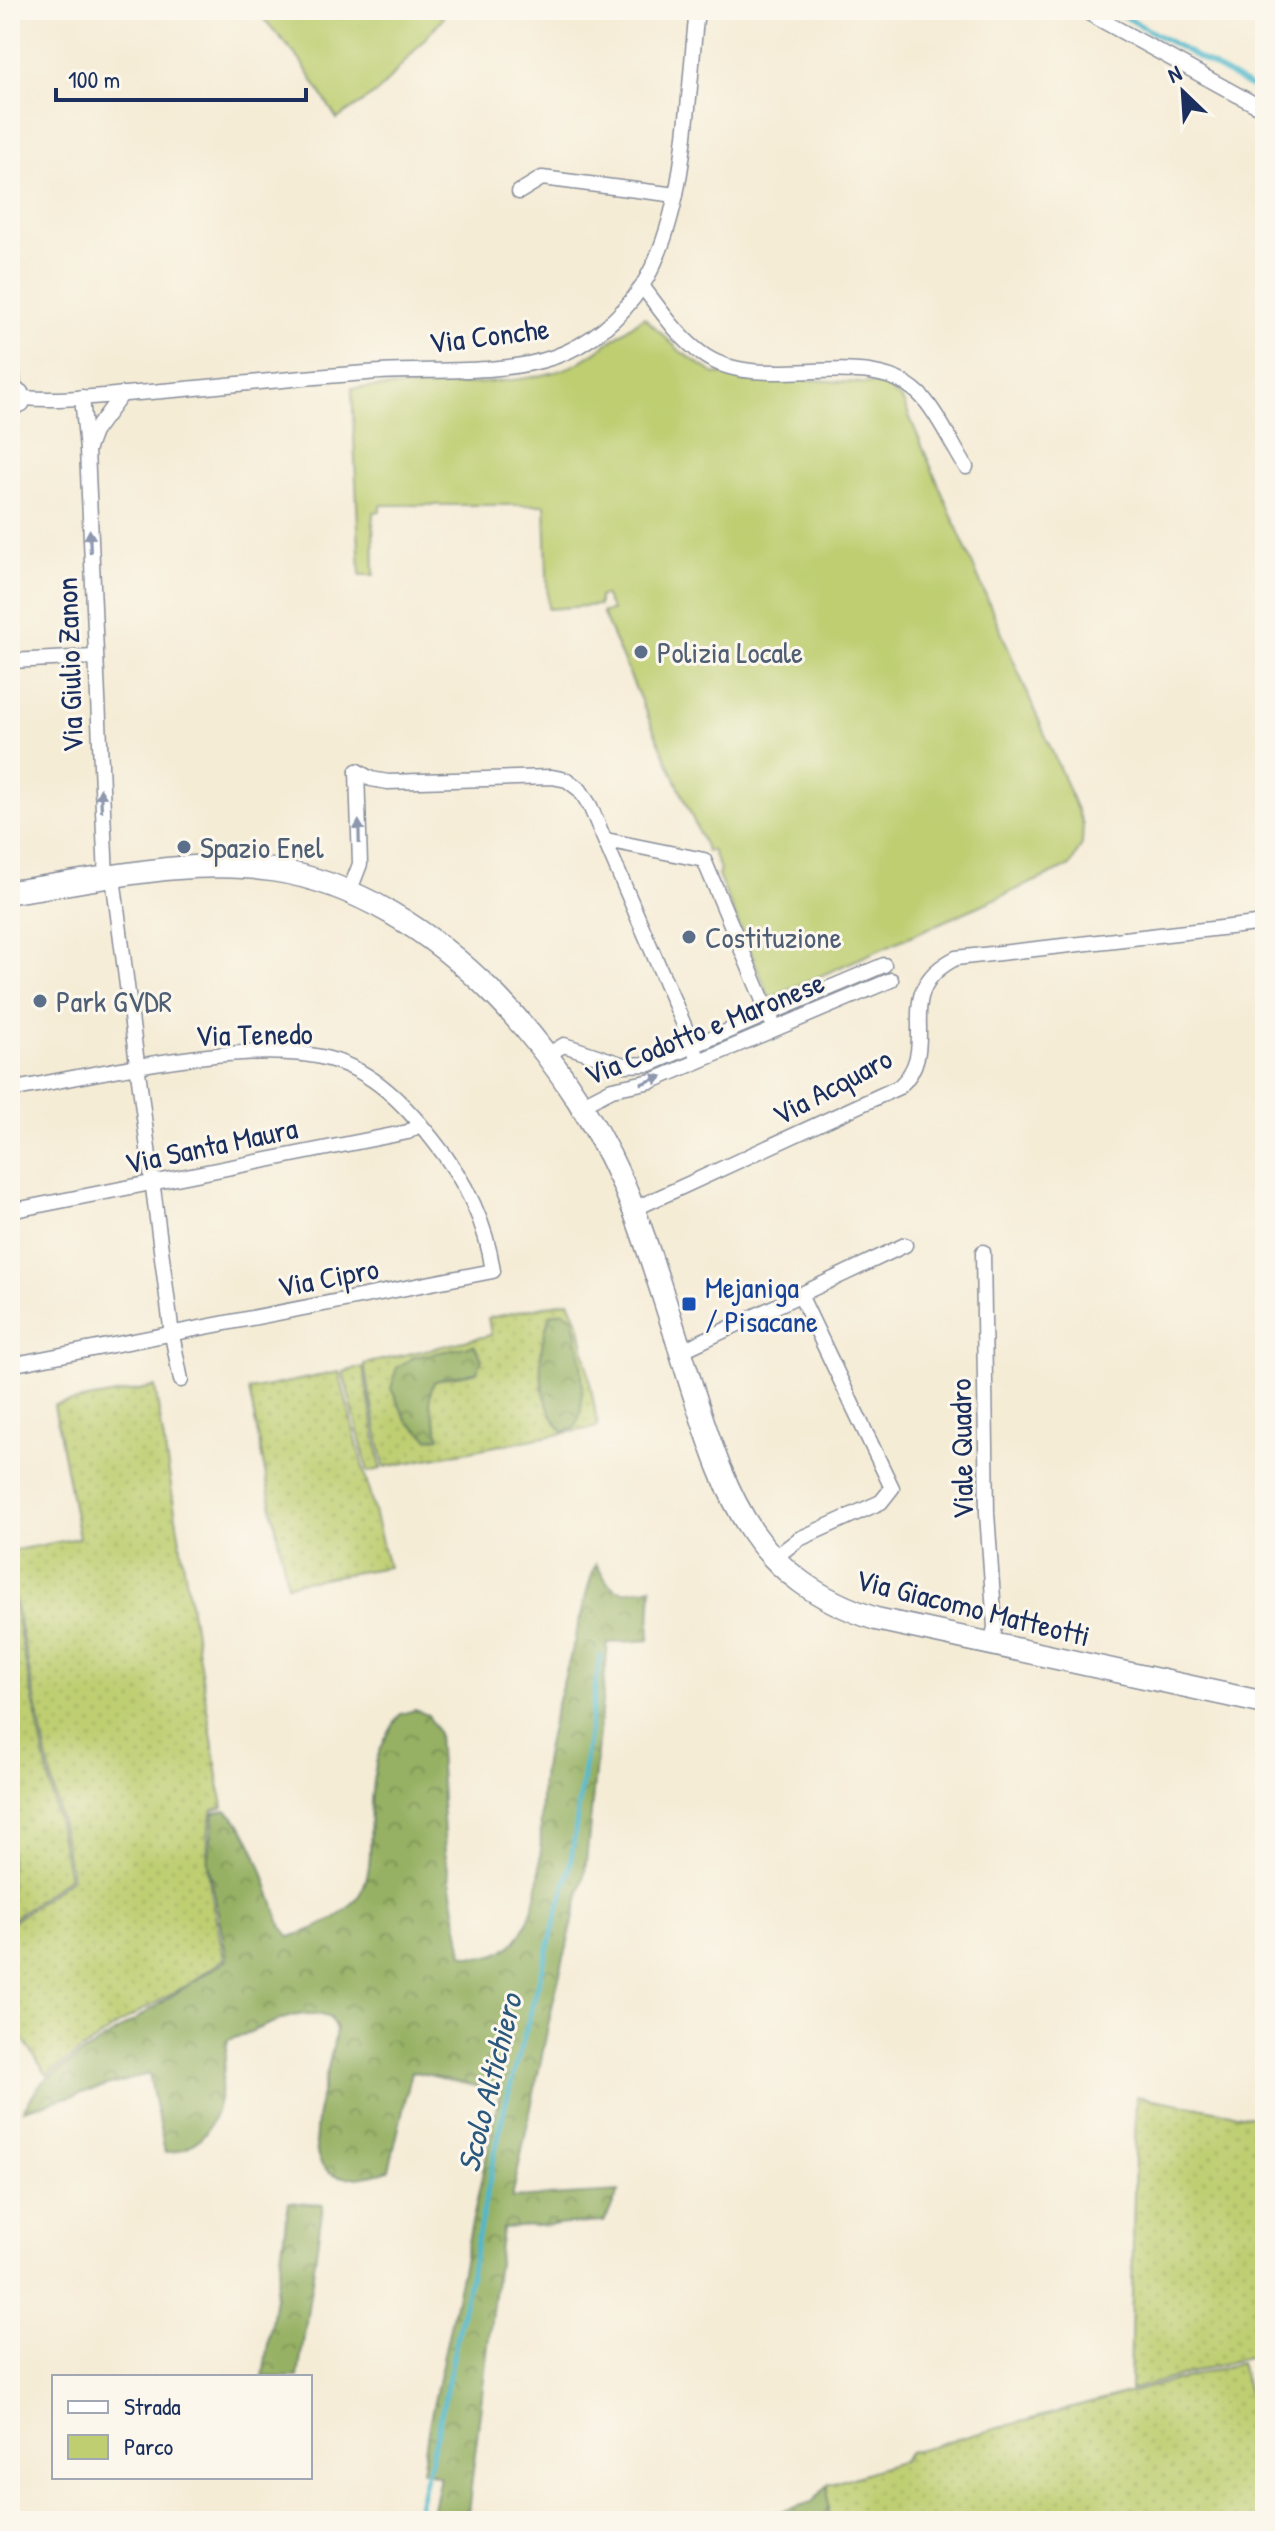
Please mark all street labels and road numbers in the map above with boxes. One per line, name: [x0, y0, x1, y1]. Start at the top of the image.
street label: Via Conche: [427, 308, 551, 362]
street label: Via Giulio Zanon: [46, 577, 92, 753]
street label: Via Codotto e Maronese: [578, 962, 830, 1094]
street label: Via Tenedo: [195, 1013, 313, 1055]
street label: Via Acquaro: [765, 1038, 899, 1134]
street label: Via Santa Maura: [121, 1107, 301, 1183]
street label: Via Cipro: [274, 1248, 382, 1306]
street label: Viale Quadro: [940, 1378, 982, 1520]
street label: Via Giacomo Matteotti: [852, 1559, 1094, 1655]

